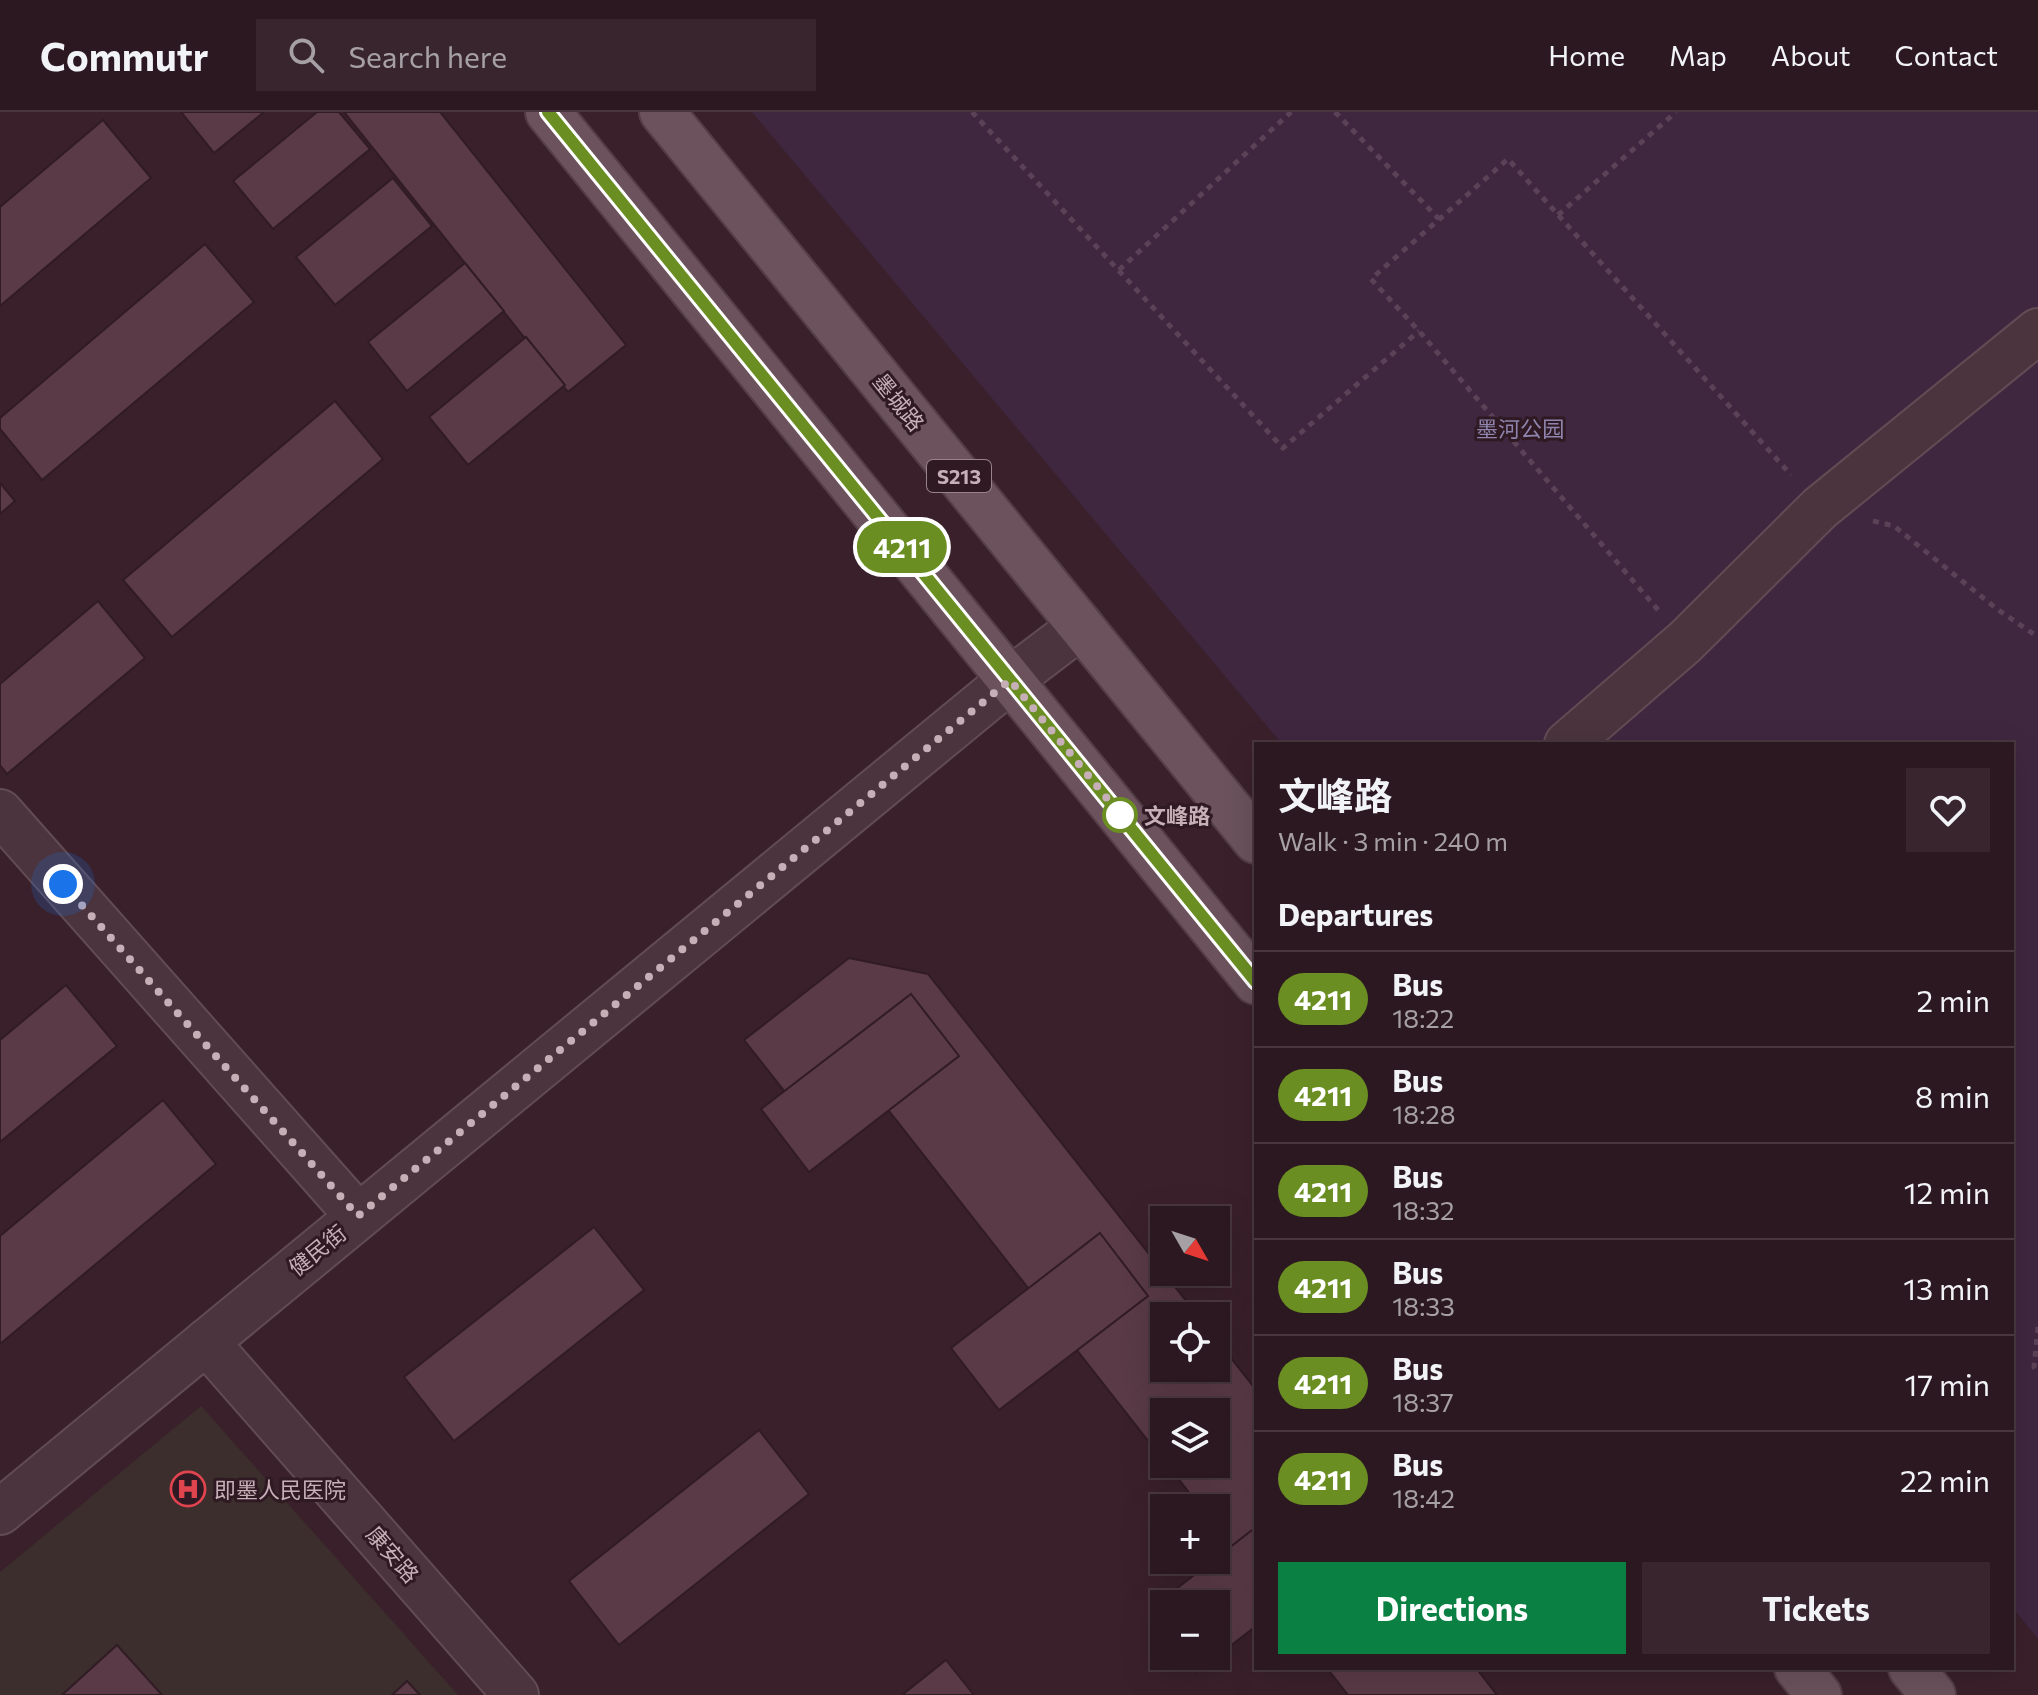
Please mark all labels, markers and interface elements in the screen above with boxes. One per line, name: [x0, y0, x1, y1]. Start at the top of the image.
search box: [256, 19, 816, 91]
text: Commutr: [40, 32, 208, 79]
icon: search: [284, 33, 328, 77]
text: Search here: [348, 37, 507, 74]
text: Home: [1548, 38, 1625, 72]
text: Map: [1669, 38, 1727, 72]
text: About: [1771, 38, 1851, 72]
text: Contact: [1895, 38, 1998, 72]
street label: 墨城路: [868, 368, 930, 436]
park label: 墨河公园: [1476, 415, 1564, 442]
road number: S213: [927, 460, 991, 492]
line badge: 4211: [846, 521, 958, 573]
text: 4211: [873, 530, 931, 564]
button: heart: [1906, 768, 1990, 852]
text: 文峰路: [1278, 771, 1392, 818]
marker: 文峰路: [1103, 798, 1137, 832]
place label: 文峰路: [1144, 802, 1210, 829]
text: Walk · 3 min · 240 m: [1278, 825, 1508, 856]
your location: [43, 864, 83, 904]
text: Departures: [1278, 895, 1433, 932]
text: Bus: [1392, 965, 1443, 1002]
text: 2 min: [1917, 981, 1990, 1018]
text: 4211: [1294, 982, 1352, 1016]
text: 18:22: [1392, 1002, 1454, 1033]
text: Bus: [1392, 1061, 1443, 1098]
text: 8 min: [1915, 1077, 1990, 1114]
text: 4211: [1294, 1078, 1352, 1112]
text: 18:28: [1392, 1098, 1455, 1129]
text: Bus: [1392, 1157, 1443, 1194]
text: 12 min: [1904, 1173, 1990, 1210]
text: 4211: [1294, 1174, 1352, 1208]
text: 18:32: [1392, 1194, 1454, 1225]
north arrow: [1150, 1206, 1230, 1286]
map controls: [1150, 1206, 1230, 1670]
street label: 健民街: [283, 1219, 351, 1281]
text: Bus: [1392, 1253, 1443, 1290]
text: 13 min: [1903, 1269, 1990, 1306]
text: 4211: [1294, 1270, 1352, 1304]
text: 18:33: [1392, 1290, 1455, 1321]
button: locate: [1150, 1302, 1230, 1382]
text: Bus: [1392, 1349, 1443, 1386]
text: 17 min: [1905, 1365, 1990, 1402]
text: 4211: [1294, 1366, 1352, 1400]
text: 18:37: [1392, 1386, 1454, 1417]
button: layers: [1150, 1398, 1230, 1478]
text: Bus: [1392, 1445, 1443, 1482]
text: 22 min: [1900, 1461, 1990, 1498]
text: 4211: [1294, 1462, 1352, 1496]
hospital icon: 即墨人民医院: [169, 1470, 207, 1508]
place label: 即墨人民医院: [214, 1476, 346, 1503]
text: 18:42: [1392, 1482, 1455, 1513]
button: +: [1150, 1494, 1230, 1574]
street label: 康安路: [361, 1520, 425, 1588]
button: Directions: [1278, 1562, 1626, 1654]
button: Tickets: [1642, 1562, 1990, 1654]
button: −: [1150, 1590, 1230, 1670]

